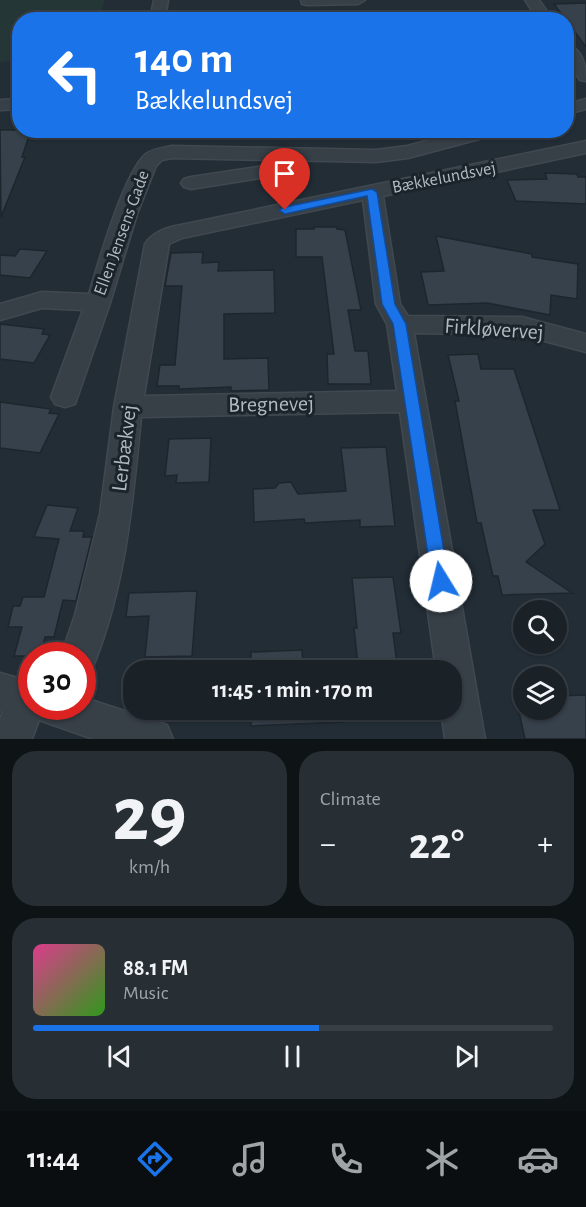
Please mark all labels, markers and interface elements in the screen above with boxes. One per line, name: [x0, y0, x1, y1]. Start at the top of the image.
icon: left: [36, 36, 114, 114]
text: 140 m: [135, 38, 233, 80]
text: Bækkelundsvej: [135, 87, 293, 114]
pin: [259, 148, 310, 210]
icon: arrive: [268, 157, 301, 190]
street label: Bækkelundsvej: [391, 159, 497, 197]
street label: Ellen Jensens Gade: [91, 168, 153, 298]
street label: Firkløvervej: [444, 315, 544, 343]
street label: Bregnevej: [228, 392, 314, 416]
street label: Lerbækvej: [108, 403, 140, 493]
position arrow: [409, 549, 473, 613]
map controls: [513, 600, 567, 720]
button: search: [513, 600, 567, 654]
speed limit sign: 30: [18, 642, 96, 720]
button: layers: [513, 666, 567, 720]
text: 11:45 · 1 min · 170 m: [212, 679, 373, 701]
text: 29: [112, 777, 187, 855]
text: Climate: [320, 789, 381, 809]
text: 22°: [409, 822, 464, 867]
text: −: [320, 828, 336, 861]
text: +: [537, 828, 553, 861]
text: km/h: [129, 857, 170, 877]
text: 88.1 FM: [123, 957, 188, 979]
text: Music: [123, 983, 169, 1003]
icon: previous: [103, 1040, 136, 1073]
icon: pause: [276, 1040, 309, 1073]
icon: next: [450, 1040, 483, 1073]
icon: directions: [134, 1138, 176, 1180]
icon: music: [229, 1138, 271, 1180]
icon: phone: [325, 1138, 367, 1180]
icon: climate: [421, 1138, 463, 1180]
icon: car: [517, 1138, 559, 1180]
text: 11:44: [27, 1145, 80, 1172]

